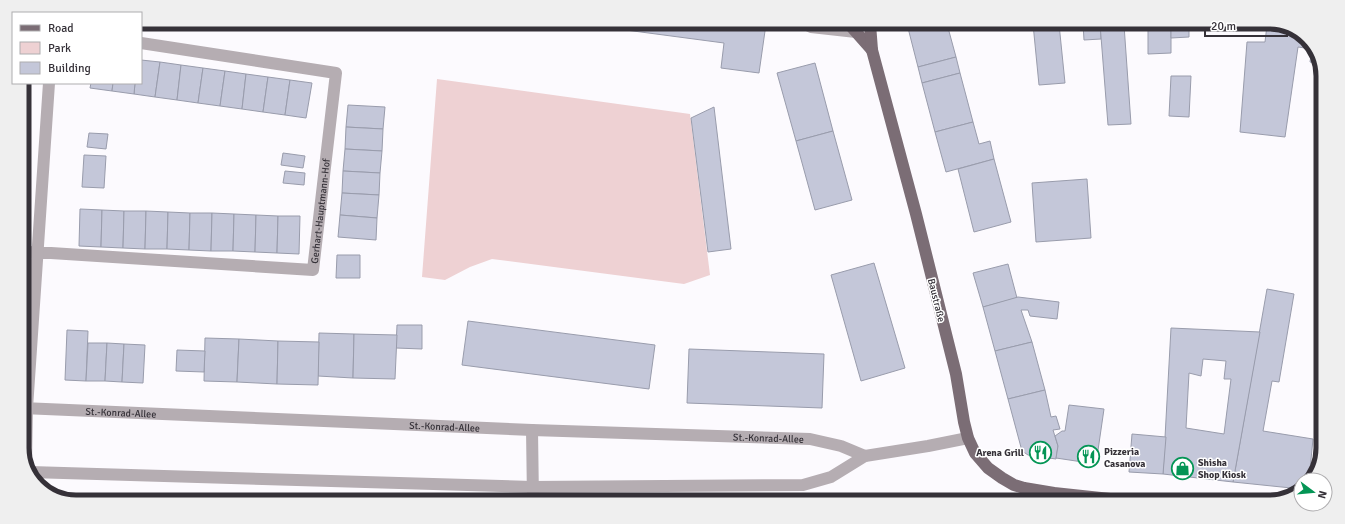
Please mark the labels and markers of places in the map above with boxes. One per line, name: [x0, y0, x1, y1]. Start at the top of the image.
restaurant icon: Arena Grill: [1027, 439, 1053, 465]
restaurant icon: Pizzeria Casanova: [1075, 444, 1101, 470]
place label: Pizzeria Casanova: [1104, 446, 1145, 470]
place label: Arena Grill: [976, 447, 1024, 459]
shop icon: Shisha Shop Kiosk: [1169, 455, 1195, 481]
place label: Shisha Shop Kiosk: [1198, 457, 1247, 481]

